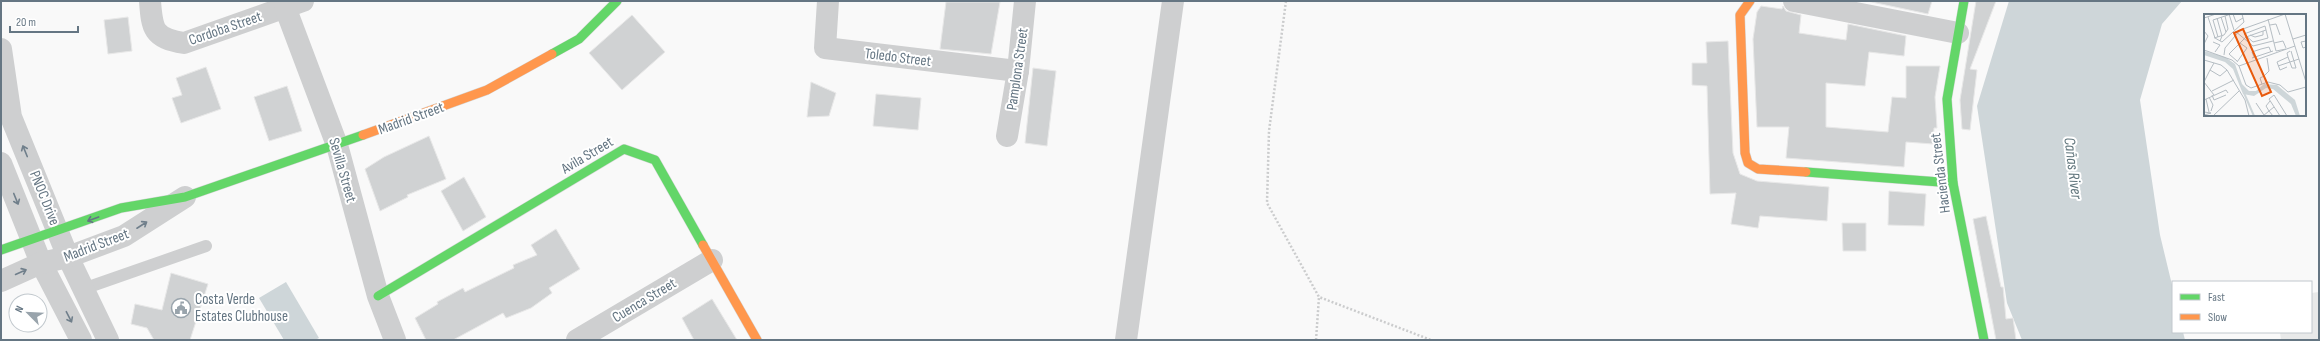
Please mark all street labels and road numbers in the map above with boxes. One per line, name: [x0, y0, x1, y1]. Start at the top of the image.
street label: Cordoba Street: [186, 7, 265, 50]
street label: Pamplona Street: [1002, 26, 1033, 111]
street label: Toledo Street: [864, 44, 933, 71]
street label: Madrid Street: [376, 98, 447, 139]
street label: Hacienda Street: [1926, 131, 1955, 214]
street label: Avila Street: [557, 132, 617, 179]
street label: Sevilla Street: [324, 136, 361, 205]
street label: PNOC Drive: [25, 168, 64, 228]
street label: Madrid Street: [61, 224, 132, 267]
street label: Cuenca Street: [609, 274, 680, 327]

